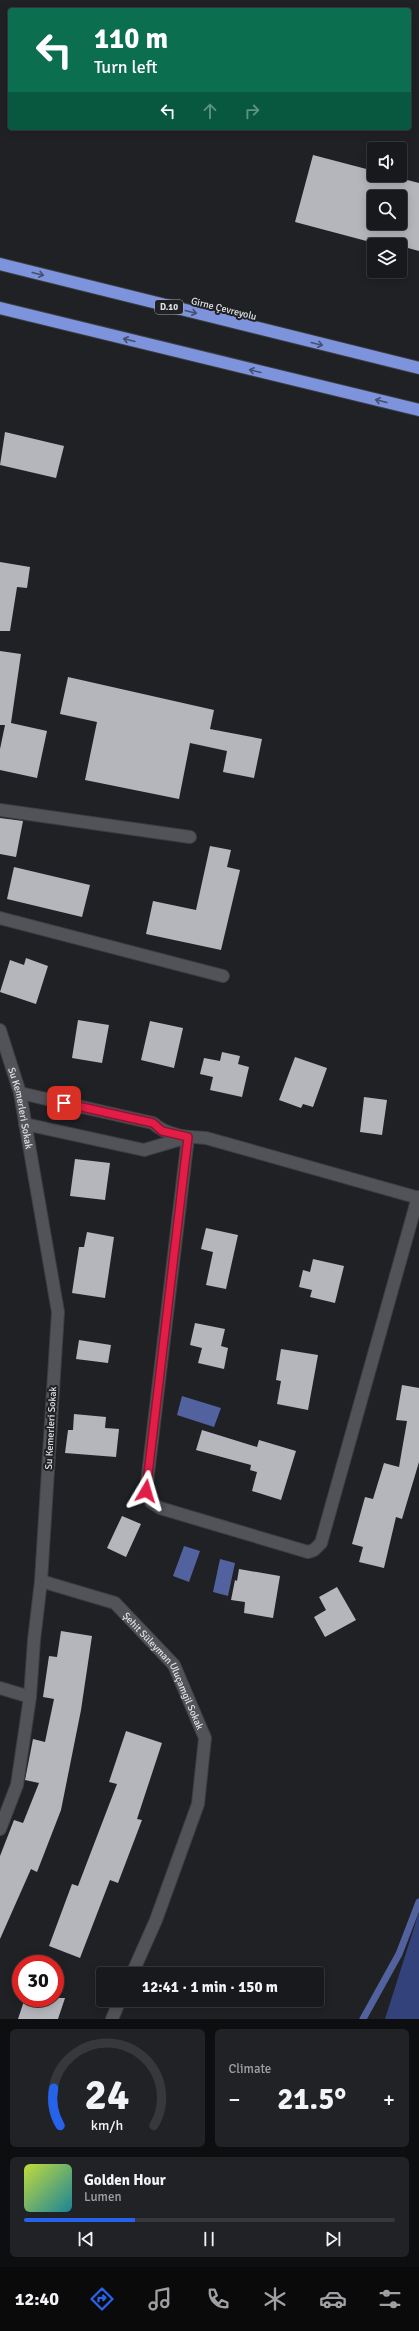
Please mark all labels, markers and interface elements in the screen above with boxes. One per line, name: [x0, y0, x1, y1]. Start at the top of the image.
text: 110 m: [94, 22, 168, 56]
icon: left: [28, 24, 80, 76]
text: Turn left: [94, 56, 157, 78]
icon: left: [157, 100, 179, 122]
icon: ahead: [199, 100, 221, 122]
icon: right: [241, 100, 263, 122]
map controls: [367, 142, 407, 278]
button: sound: [367, 142, 407, 182]
button: search: [367, 190, 407, 230]
button: layers: [367, 238, 407, 278]
one-way arrow: [31, 271, 44, 278]
street label: Girne Çevreyolu: [190, 295, 258, 323]
road number: D.10: [155, 300, 183, 314]
one-way arrow: [184, 309, 197, 317]
one-way arrow: [123, 336, 136, 343]
one-way arrow: [310, 340, 323, 348]
one-way arrow: [249, 366, 262, 374]
one-way arrow: [375, 397, 388, 404]
street label: Su Kemerleri Sokak: [5, 1066, 35, 1150]
pin: [47, 1086, 81, 1120]
icon: arrive: [53, 1092, 75, 1114]
street label: Su Kemerleri Sokak: [43, 1386, 59, 1470]
position arrow: [125, 1470, 167, 1512]
street label: Şehit Süleyman Uluçamgil Sokak: [120, 1610, 206, 1732]
speed limit sign: 30: [12, 1955, 64, 2007]
text: 12:41 · 1 min · 150 m: [142, 1978, 278, 1996]
text: Climate: [229, 2061, 271, 2077]
text: 24: [85, 2070, 130, 2121]
text: 21.5°: [277, 2081, 346, 2118]
text: −: [229, 2086, 240, 2113]
text: +: [383, 2086, 395, 2113]
text: km/h: [91, 2117, 123, 2134]
text: Golden Hour: [84, 2171, 166, 2189]
text: Lumen: [84, 2189, 122, 2205]
icon: previous: [75, 2228, 97, 2250]
icon: pause: [198, 2228, 220, 2250]
icon: next: [322, 2228, 344, 2250]
icon: directions: [88, 2285, 116, 2313]
icon: music: [146, 2285, 174, 2313]
icon: phone: [204, 2285, 232, 2313]
icon: climate: [261, 2285, 289, 2313]
icon: car: [319, 2285, 347, 2313]
icon: filters: [376, 2285, 404, 2313]
text: 12:40: [15, 2288, 59, 2310]

